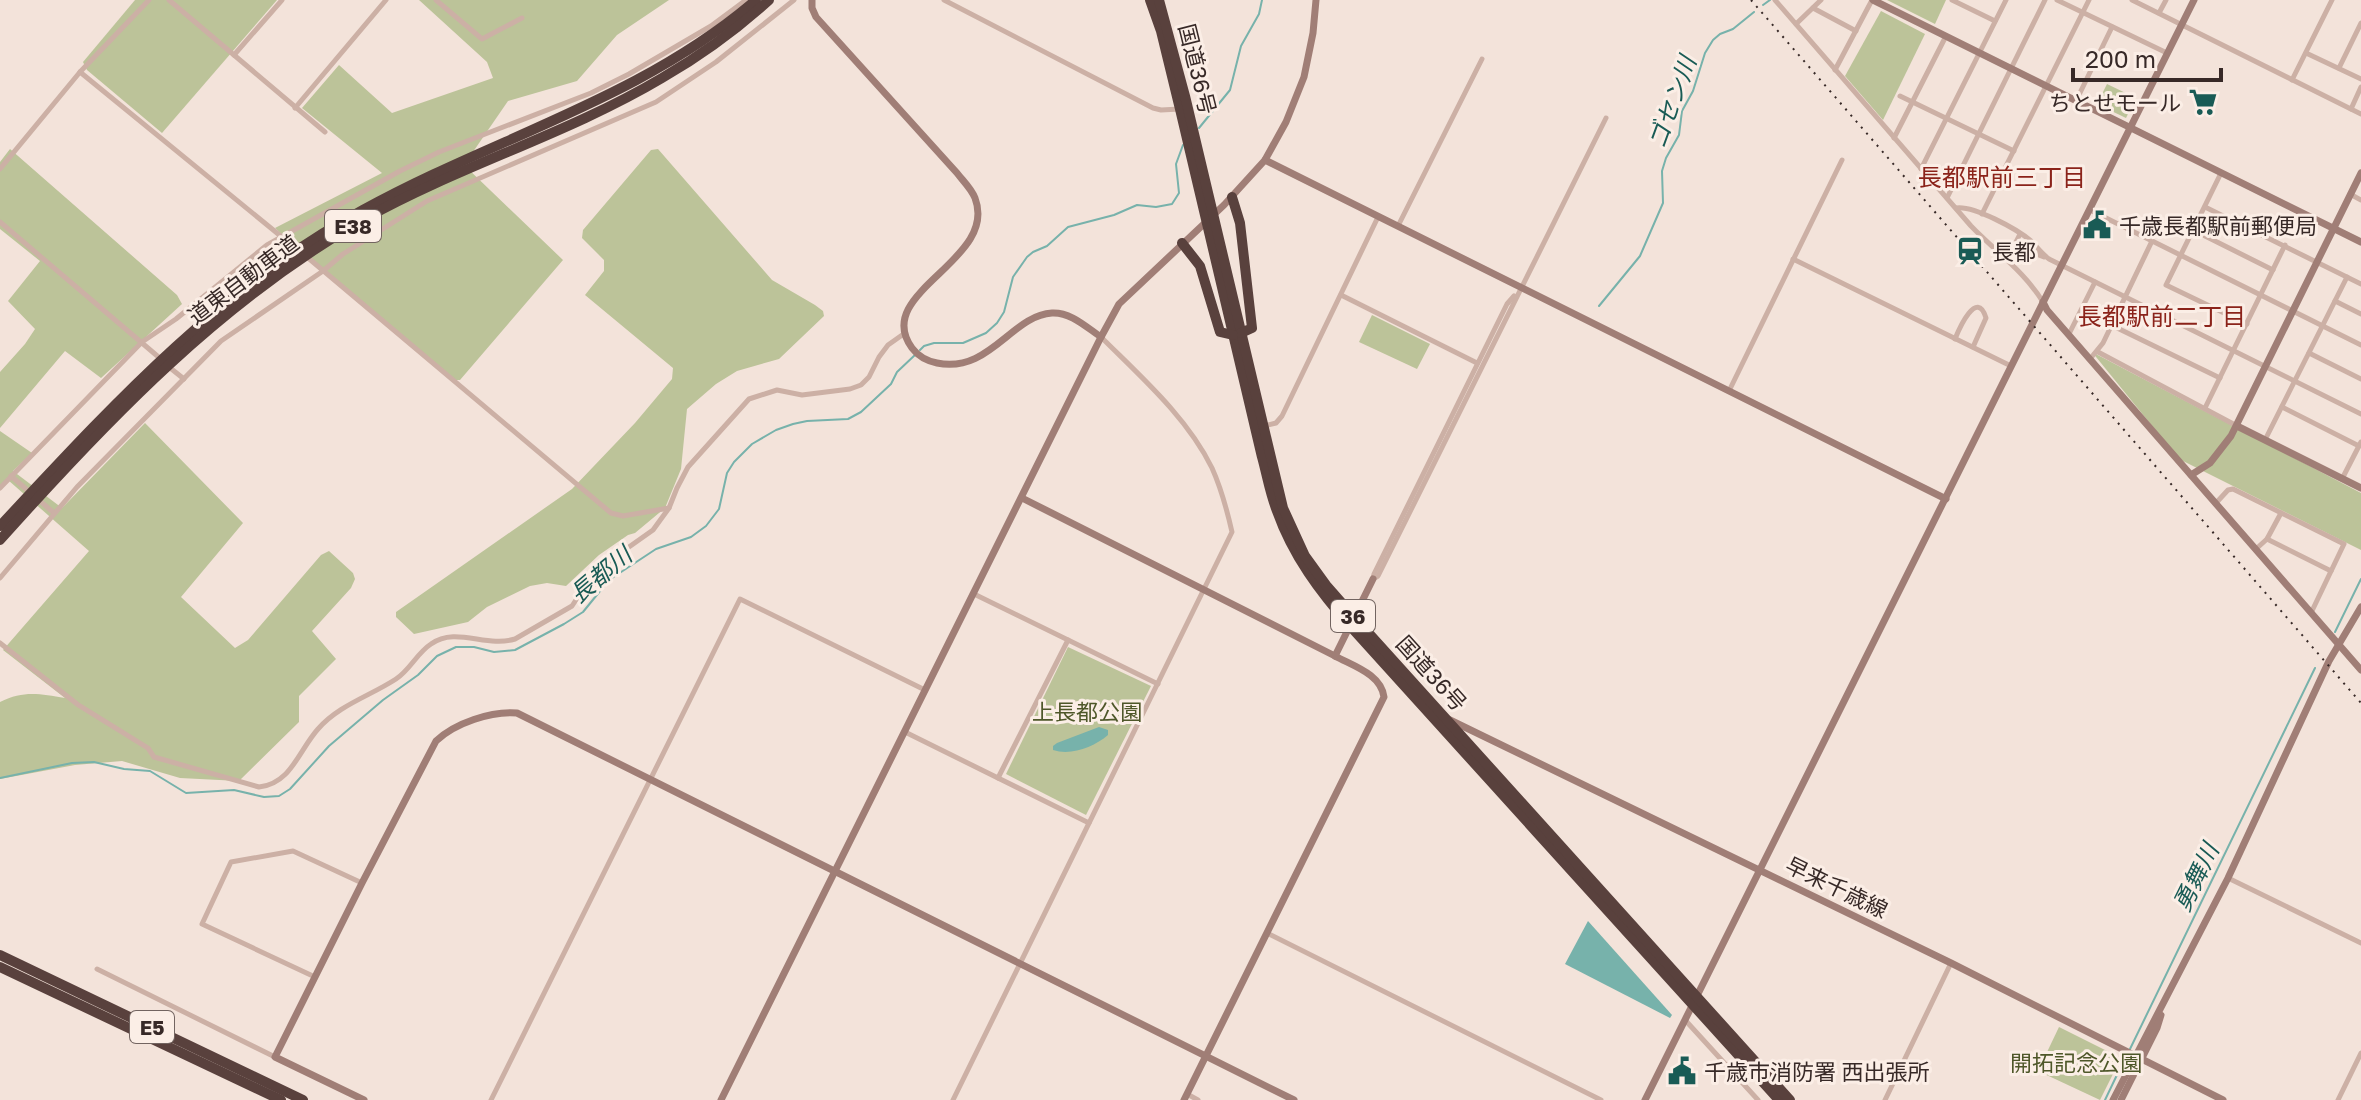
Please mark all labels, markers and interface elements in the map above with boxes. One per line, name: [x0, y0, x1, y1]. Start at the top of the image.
street label: 国道36号: [1174, 21, 1222, 117]
scale bar: [2073, 32, 2221, 82]
text: 200 m: [2085, 44, 2156, 73]
water label: ゴセン川: [1641, 49, 1702, 152]
supermarket icon: ちとせモール: [2188, 87, 2218, 117]
place label: ちとせモール: [2049, 89, 2181, 116]
district label: 長都駅前三丁目: [1918, 162, 2086, 191]
road number: E38: [325, 210, 381, 242]
public building icon: 千歳長都駅前郵便局: [2082, 210, 2112, 240]
place label: 千歳長都駅前郵便局: [2119, 212, 2317, 239]
street label: 道東自動車道: [182, 228, 304, 330]
station icon: 長都: [1955, 236, 1985, 266]
place label: 長都: [1992, 238, 2036, 265]
district label: 長都駅前二丁目: [2078, 301, 2246, 330]
water label: 長都川: [563, 538, 639, 608]
road number: 36: [1331, 600, 1375, 632]
street label: 国道36号: [1391, 630, 1473, 716]
park label: 上長都公園: [1032, 698, 1142, 725]
water label: 勇舞川: [2166, 836, 2225, 916]
street label: 早来千歳線: [1782, 851, 1892, 923]
road number: E5: [130, 1011, 174, 1043]
park label: 開拓記念公園: [2010, 1049, 2142, 1076]
public building icon: 千歳市消防署 西出張所: [1667, 1056, 1697, 1086]
place label: 千歳市消防署 西出張所: [1704, 1058, 1930, 1085]

